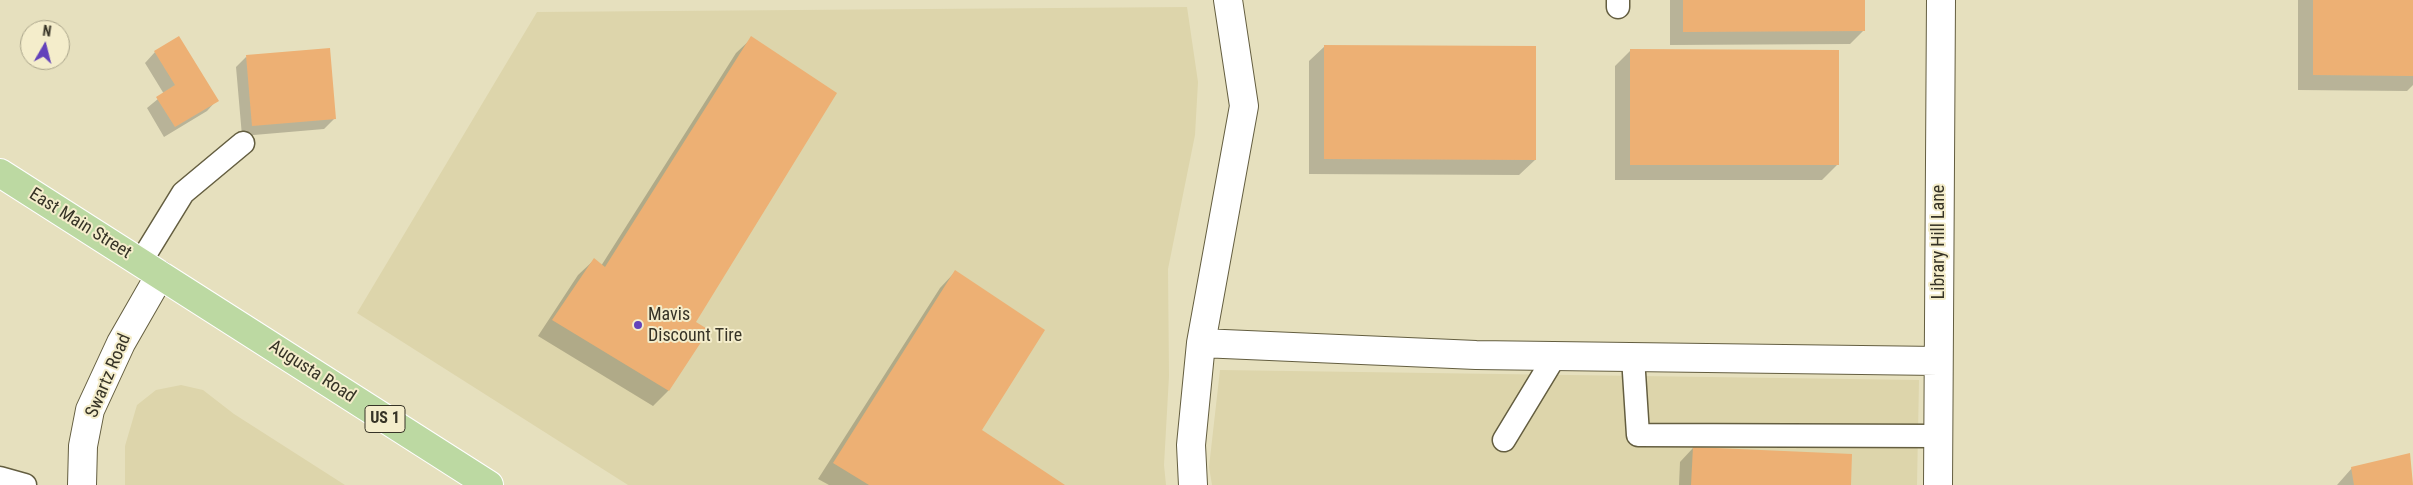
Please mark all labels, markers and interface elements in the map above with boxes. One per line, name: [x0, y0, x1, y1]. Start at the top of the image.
north arrow: [20, 20, 70, 70]
text: N: [42, 23, 52, 40]
street label: East Main Street: [25, 184, 135, 264]
street label: Library Hill Lane: [1928, 185, 1950, 299]
place label: Mavis Discount Tire: [648, 304, 742, 346]
marker: Mavis Discount Tire: [632, 319, 644, 331]
street label: Swartz Road: [82, 331, 136, 421]
street label: Augusta Road: [265, 336, 359, 408]
road number: US 1: [365, 406, 405, 432]

